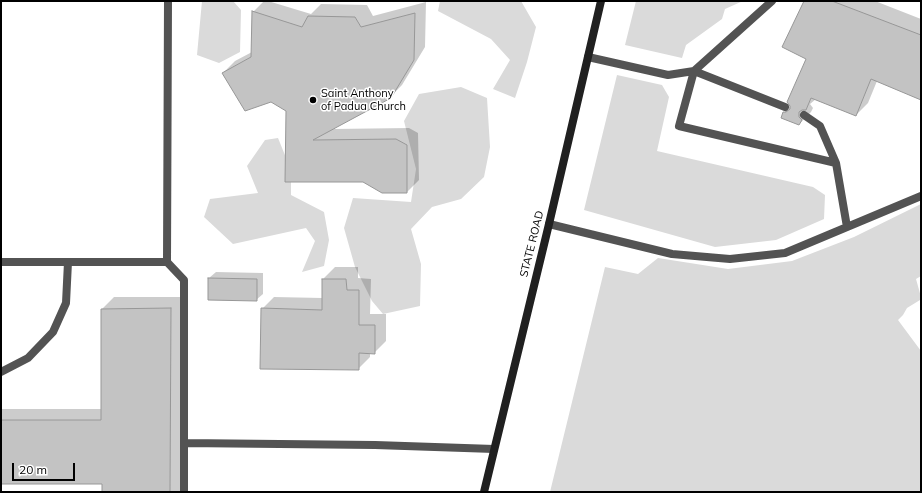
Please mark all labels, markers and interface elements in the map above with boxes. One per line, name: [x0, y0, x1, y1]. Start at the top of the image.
place label: Saint Anthony of Padua Church: [321, 87, 406, 113]
marker: Saint Anthony of Padua Church: [308, 95, 318, 105]
street label: STATE ROAD: [517, 209, 547, 279]
scale bar: [14, 455, 77, 481]
text: 20 m: [19, 462, 47, 477]

